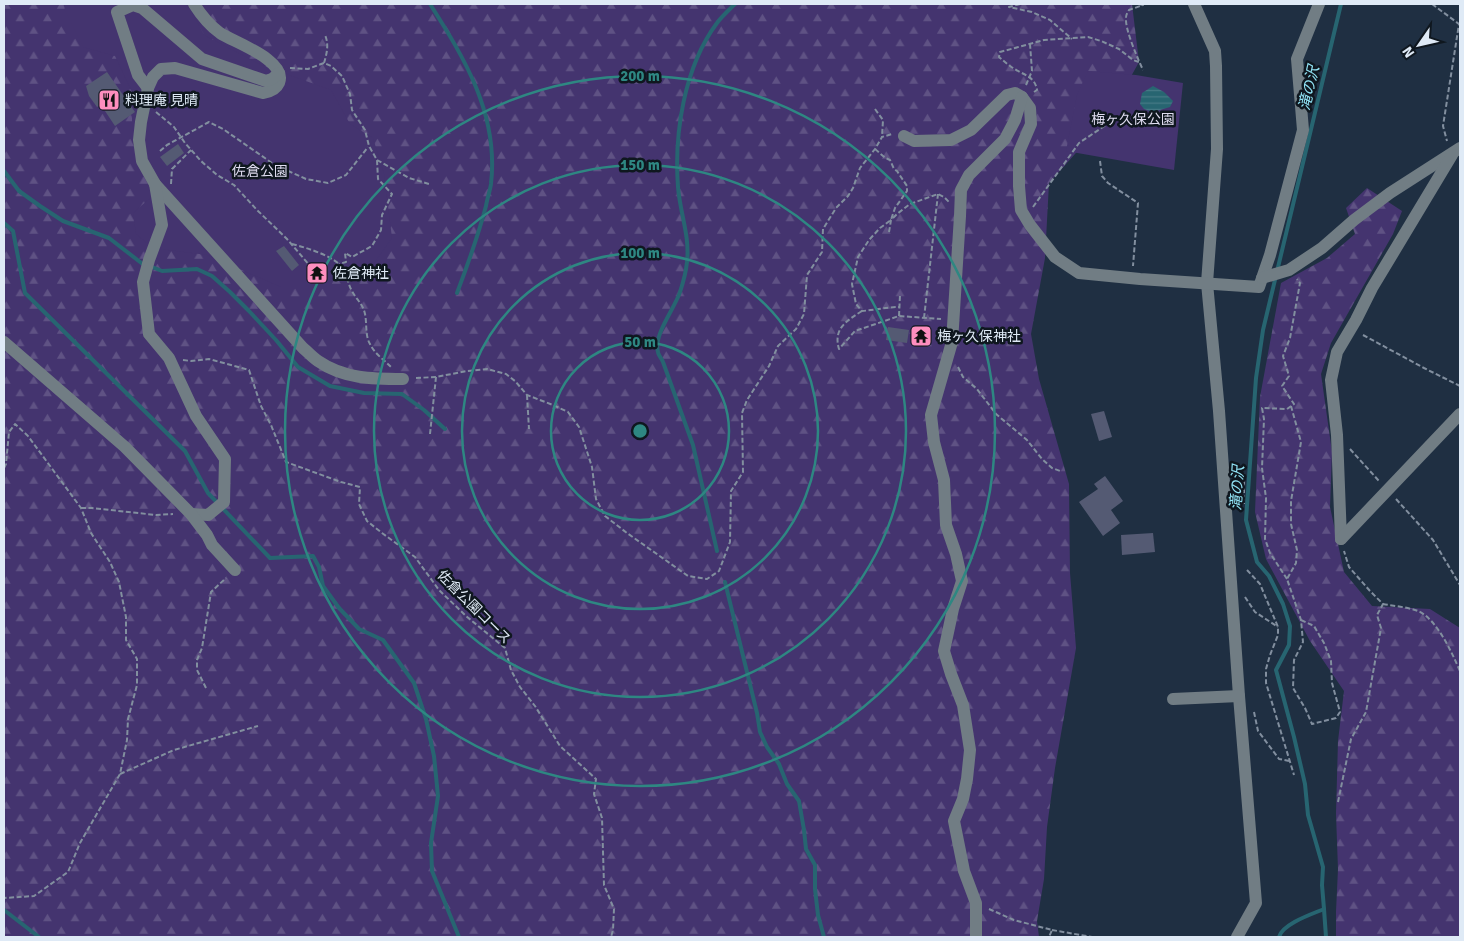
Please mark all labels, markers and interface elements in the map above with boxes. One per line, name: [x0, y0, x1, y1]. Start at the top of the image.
north arrow: [1394, 20, 1444, 70]
text: N: [1399, 43, 1418, 61]
water label: 滝の沢: [1295, 62, 1323, 112]
text: 200 m: [620, 67, 660, 85]
restaurant icon: 料理庵 見晴: [97, 88, 121, 112]
place label: 料理庵 見晴: [125, 92, 198, 109]
park label: 梅ヶ久保公園: [1091, 111, 1175, 128]
text: 150 m: [620, 156, 660, 174]
park label: 佐倉公園: [232, 163, 288, 180]
text: 100 m: [620, 244, 660, 262]
temple icon: 佐倉神社: [305, 261, 329, 285]
place label: 佐倉神社: [333, 265, 389, 282]
temple icon: 梅ヶ久保神社: [909, 324, 933, 348]
place label: 梅ヶ久保神社: [937, 328, 1021, 345]
text: 50 m: [624, 333, 656, 351]
centre of rings: [631, 422, 649, 440]
water label: 滝の沢: [1226, 463, 1248, 511]
street label: 佐倉公園コース: [434, 567, 514, 647]

